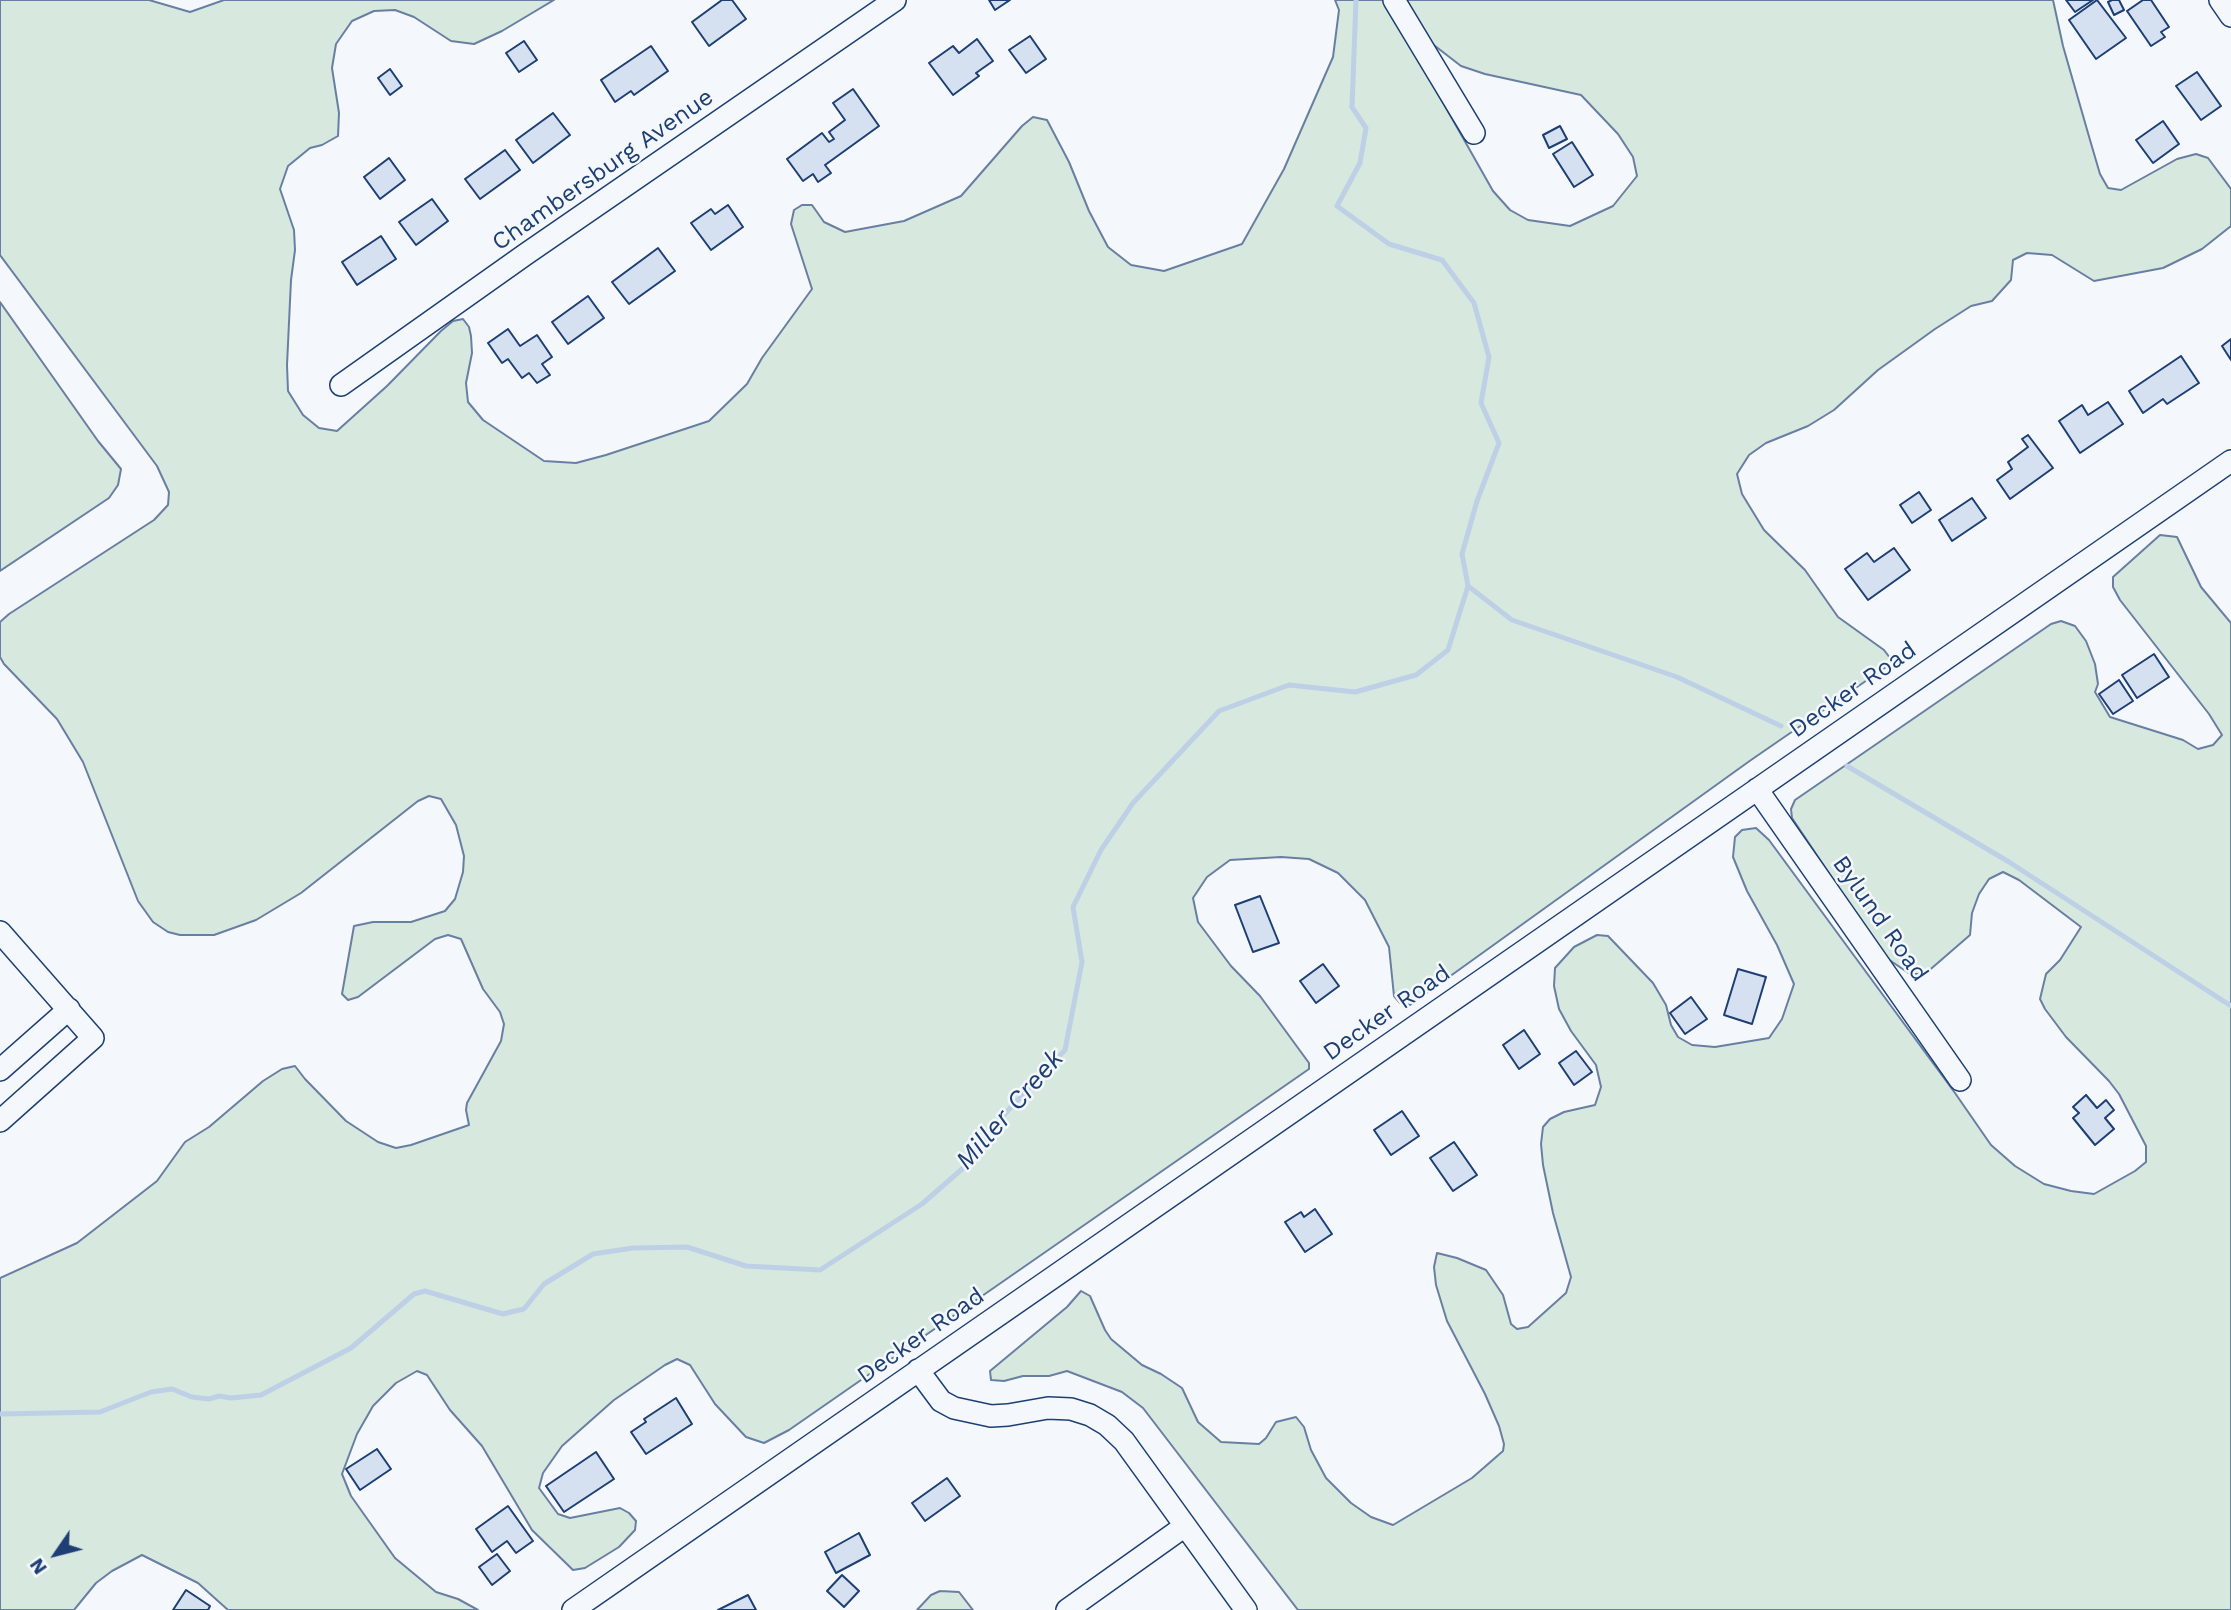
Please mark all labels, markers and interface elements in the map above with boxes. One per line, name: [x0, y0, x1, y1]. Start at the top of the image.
street label: Chambersburg Avenue: [487, 83, 719, 257]
street label: Decker Road: [1784, 636, 1922, 744]
street label: Bylund Road: [1826, 851, 1934, 987]
street label: Decker Road: [1318, 959, 1456, 1067]
water label: Miller Creek: [949, 1044, 1071, 1176]
street label: Decker Road: [852, 1282, 990, 1390]
north arrow: [21, 1519, 91, 1589]
text: N: [25, 1554, 52, 1579]

